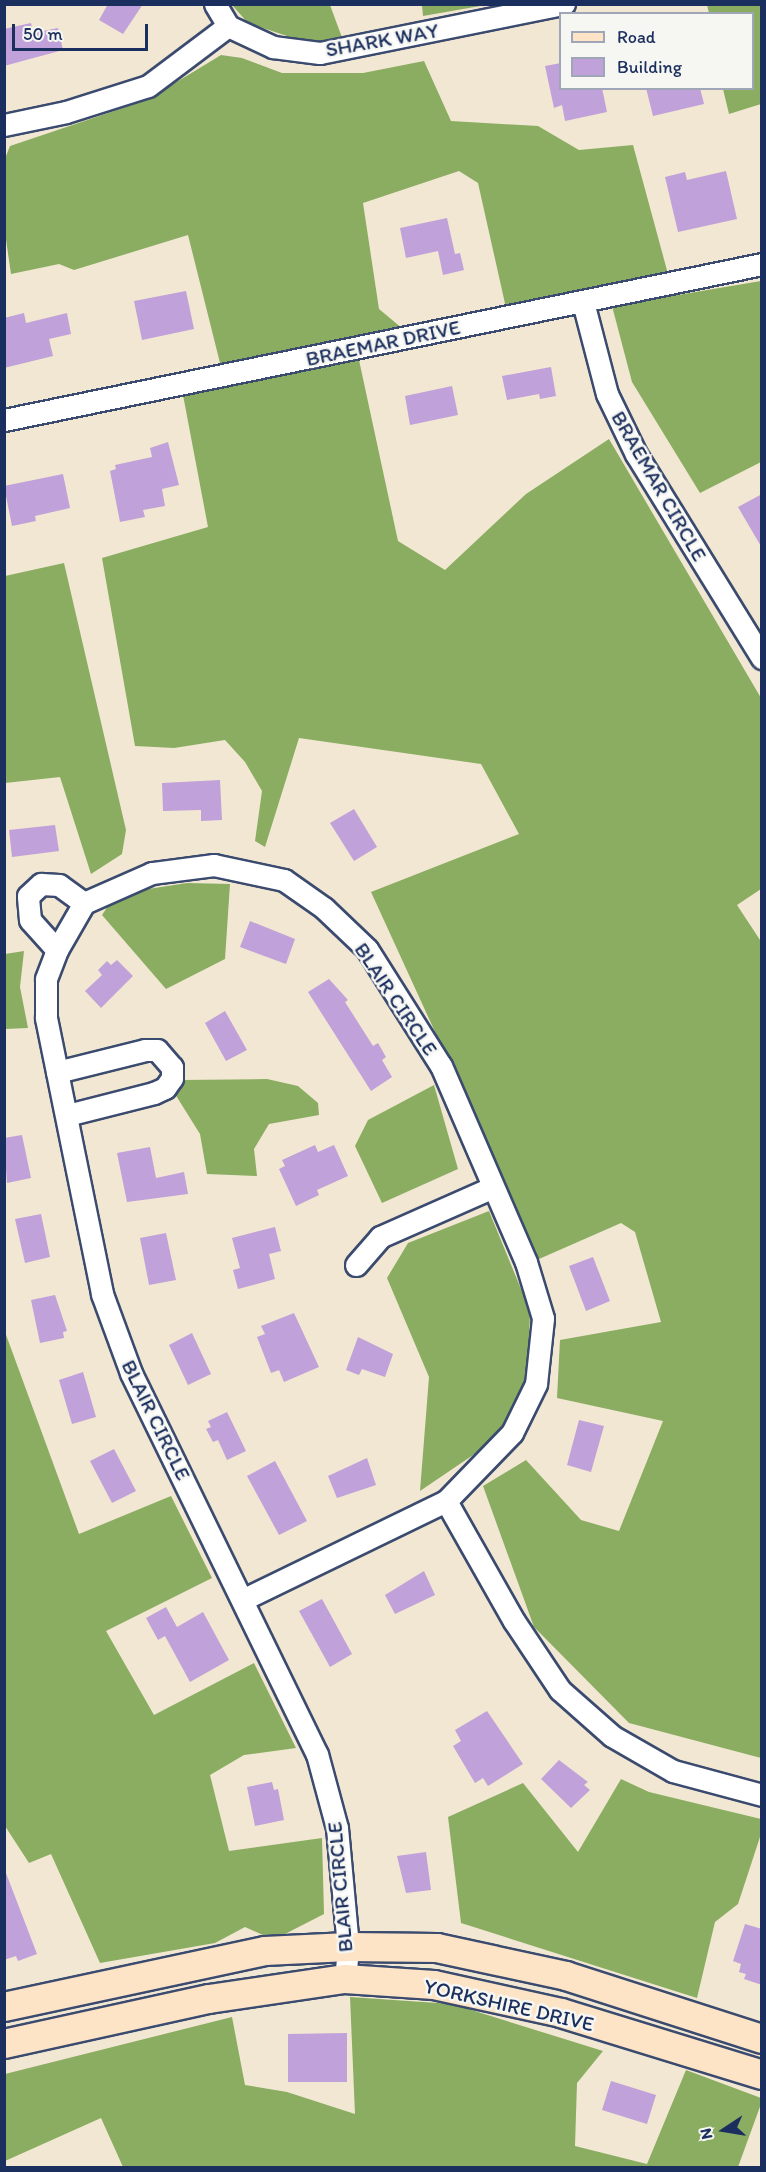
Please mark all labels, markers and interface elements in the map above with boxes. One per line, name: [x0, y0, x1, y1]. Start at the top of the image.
scale bar: [15, 12, 152, 50]
legend: [559, 12, 754, 90]
street label: SHARK WAY: [324, 18, 440, 62]
text: 50 m: [23, 23, 63, 45]
text: Road: [617, 26, 656, 48]
text: Building: [617, 56, 682, 78]
street label: BRAEMAR DRIVE: [303, 314, 463, 372]
street label: BRAEMAR CIRCLE: [606, 406, 712, 566]
street label: BLAIR CIRCLE: [349, 938, 443, 1060]
street label: BLAIR CIRCLE: [116, 1356, 196, 1484]
street label: BLAIR CIRCLE: [322, 1821, 358, 1953]
street label: YORKSHIRE DRIVE: [422, 1973, 596, 2037]
north arrow: [694, 2100, 754, 2160]
text: N: [695, 2127, 716, 2141]

